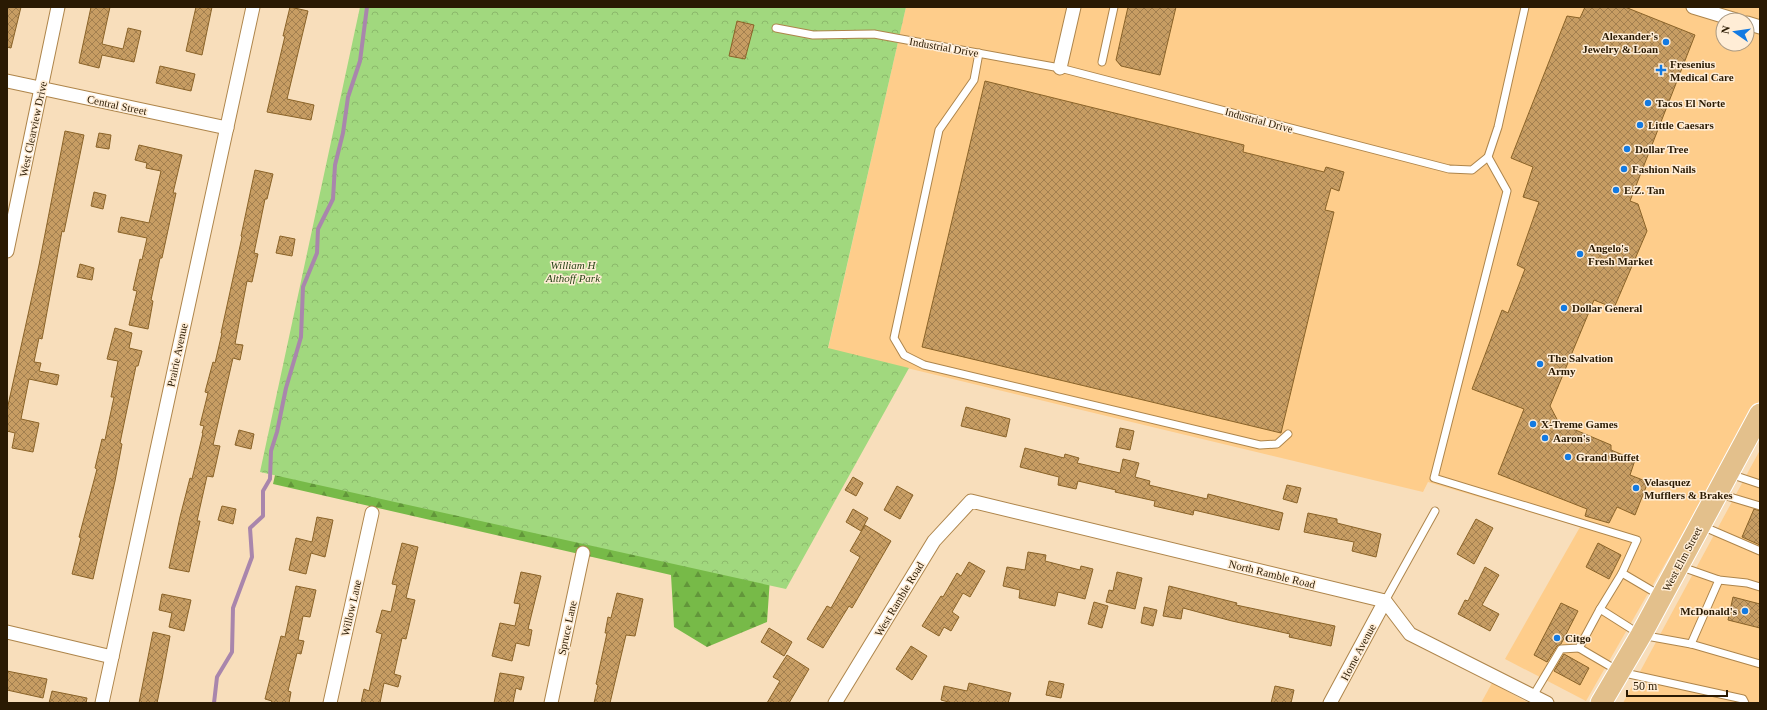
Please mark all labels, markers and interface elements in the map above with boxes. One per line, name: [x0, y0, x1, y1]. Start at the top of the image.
north arrow: [1715, 12, 1755, 52]
text: N: [1719, 24, 1732, 35]
place label: Alexander's Jewelry & Loan: [1582, 30, 1659, 55]
street label: Industrial Drive: [909, 35, 980, 59]
marker: Alexander's Jewelry & Loan: [1661, 37, 1671, 47]
place label: Fresenius Medical Care: [1670, 58, 1734, 83]
marker: Fresenius Medical Care: [1655, 64, 1667, 76]
street label: West Clearview Drive: [17, 80, 49, 178]
street label: Central Street: [86, 93, 148, 117]
place label: Tacos El Norte: [1656, 97, 1725, 109]
marker: Tacos El Norte: [1643, 98, 1653, 108]
street label: Industrial Drive: [1224, 105, 1294, 135]
place label: Little Caesars: [1648, 119, 1714, 131]
marker: Little Caesars: [1635, 120, 1645, 130]
place label: Dollar Tree: [1635, 143, 1688, 155]
marker: Dollar Tree: [1622, 144, 1632, 154]
place label: Fashion Nails: [1632, 163, 1697, 175]
marker: Fashion Nails: [1619, 164, 1629, 174]
place label: E.Z. Tan: [1624, 184, 1665, 196]
marker: E.Z. Tan: [1611, 185, 1621, 195]
place label: Angelo's Fresh Market: [1588, 242, 1653, 267]
marker: Angelo's Fresh Market: [1575, 249, 1585, 259]
park label: William H Althoff Park: [545, 259, 601, 284]
place label: Dollar General: [1572, 302, 1642, 314]
marker: Dollar General: [1559, 303, 1569, 313]
street label: Prairie Avenue: [164, 322, 190, 388]
place label: The Salvation Army: [1548, 352, 1613, 377]
marker: The Salvation Army: [1535, 359, 1545, 369]
place label: X-Treme Games: [1541, 418, 1619, 430]
marker: X-Treme Games: [1528, 419, 1538, 429]
place label: Aaron's: [1553, 432, 1591, 444]
marker: Aaron's: [1540, 433, 1550, 443]
place label: Grand Buffet: [1576, 451, 1640, 463]
marker: Grand Buffet: [1563, 452, 1573, 462]
place label: Velasquez Mufflers & Brakes: [1644, 476, 1733, 501]
marker: Velasquez Mufflers & Brakes: [1631, 483, 1641, 493]
street label: West Elm Street: [1660, 525, 1704, 593]
street label: North Ramble Road: [1228, 557, 1317, 591]
street label: West Ramble Road: [872, 559, 926, 638]
street label: Willow Lane: [339, 579, 363, 637]
street label: Spruce Lane: [555, 600, 579, 656]
place label: McDonald's: [1680, 605, 1738, 617]
marker: McDonald's: [1740, 606, 1750, 616]
street label: Home Avenue: [1338, 622, 1378, 682]
place label: Citgo: [1565, 632, 1591, 644]
marker: Citgo: [1552, 633, 1562, 643]
scale bar: [1627, 672, 1727, 698]
text: 50 m: [1633, 679, 1658, 693]

